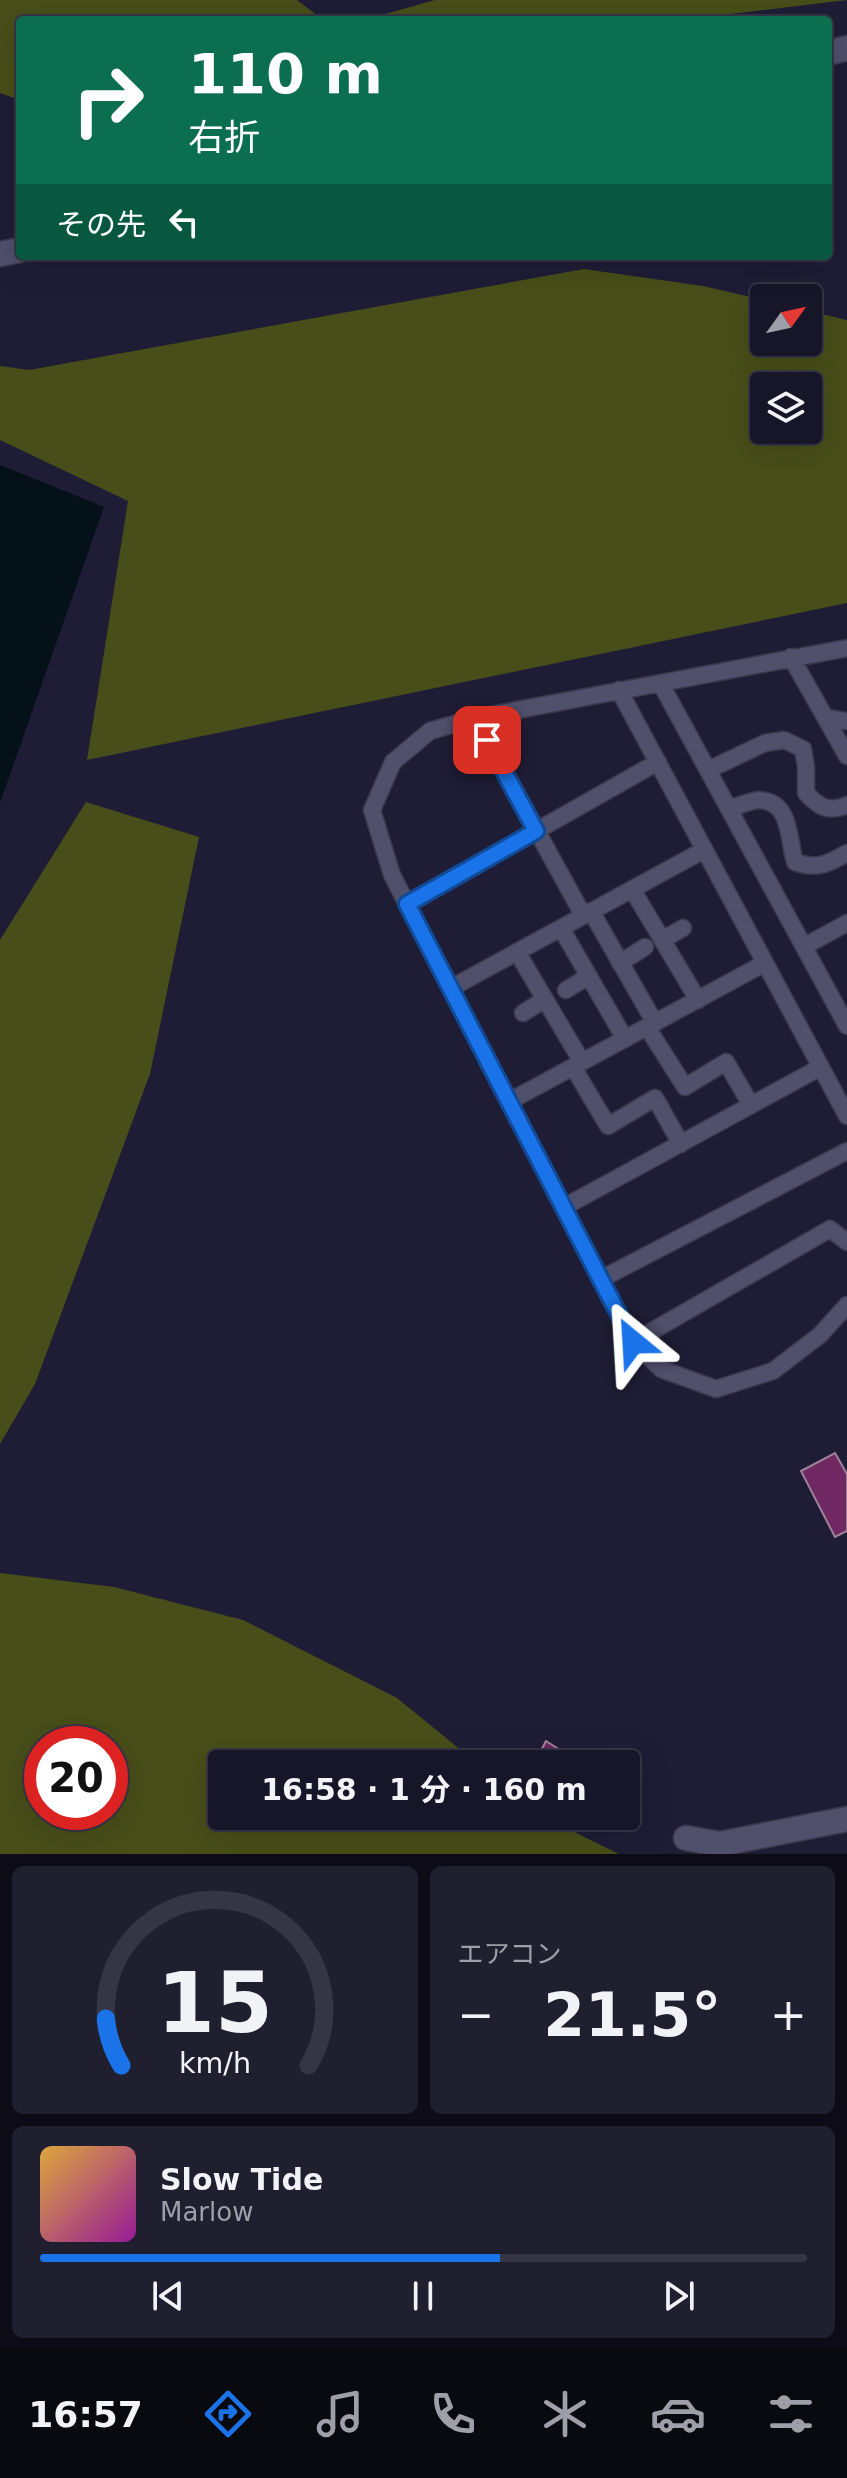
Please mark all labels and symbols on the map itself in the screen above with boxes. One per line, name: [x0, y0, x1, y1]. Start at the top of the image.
north arrow: [750, 284, 822, 356]
pin: [453, 706, 521, 774]
position arrow: [591, 1300, 675, 1384]
speed limit sign: 20: [24, 1726, 128, 1830]

